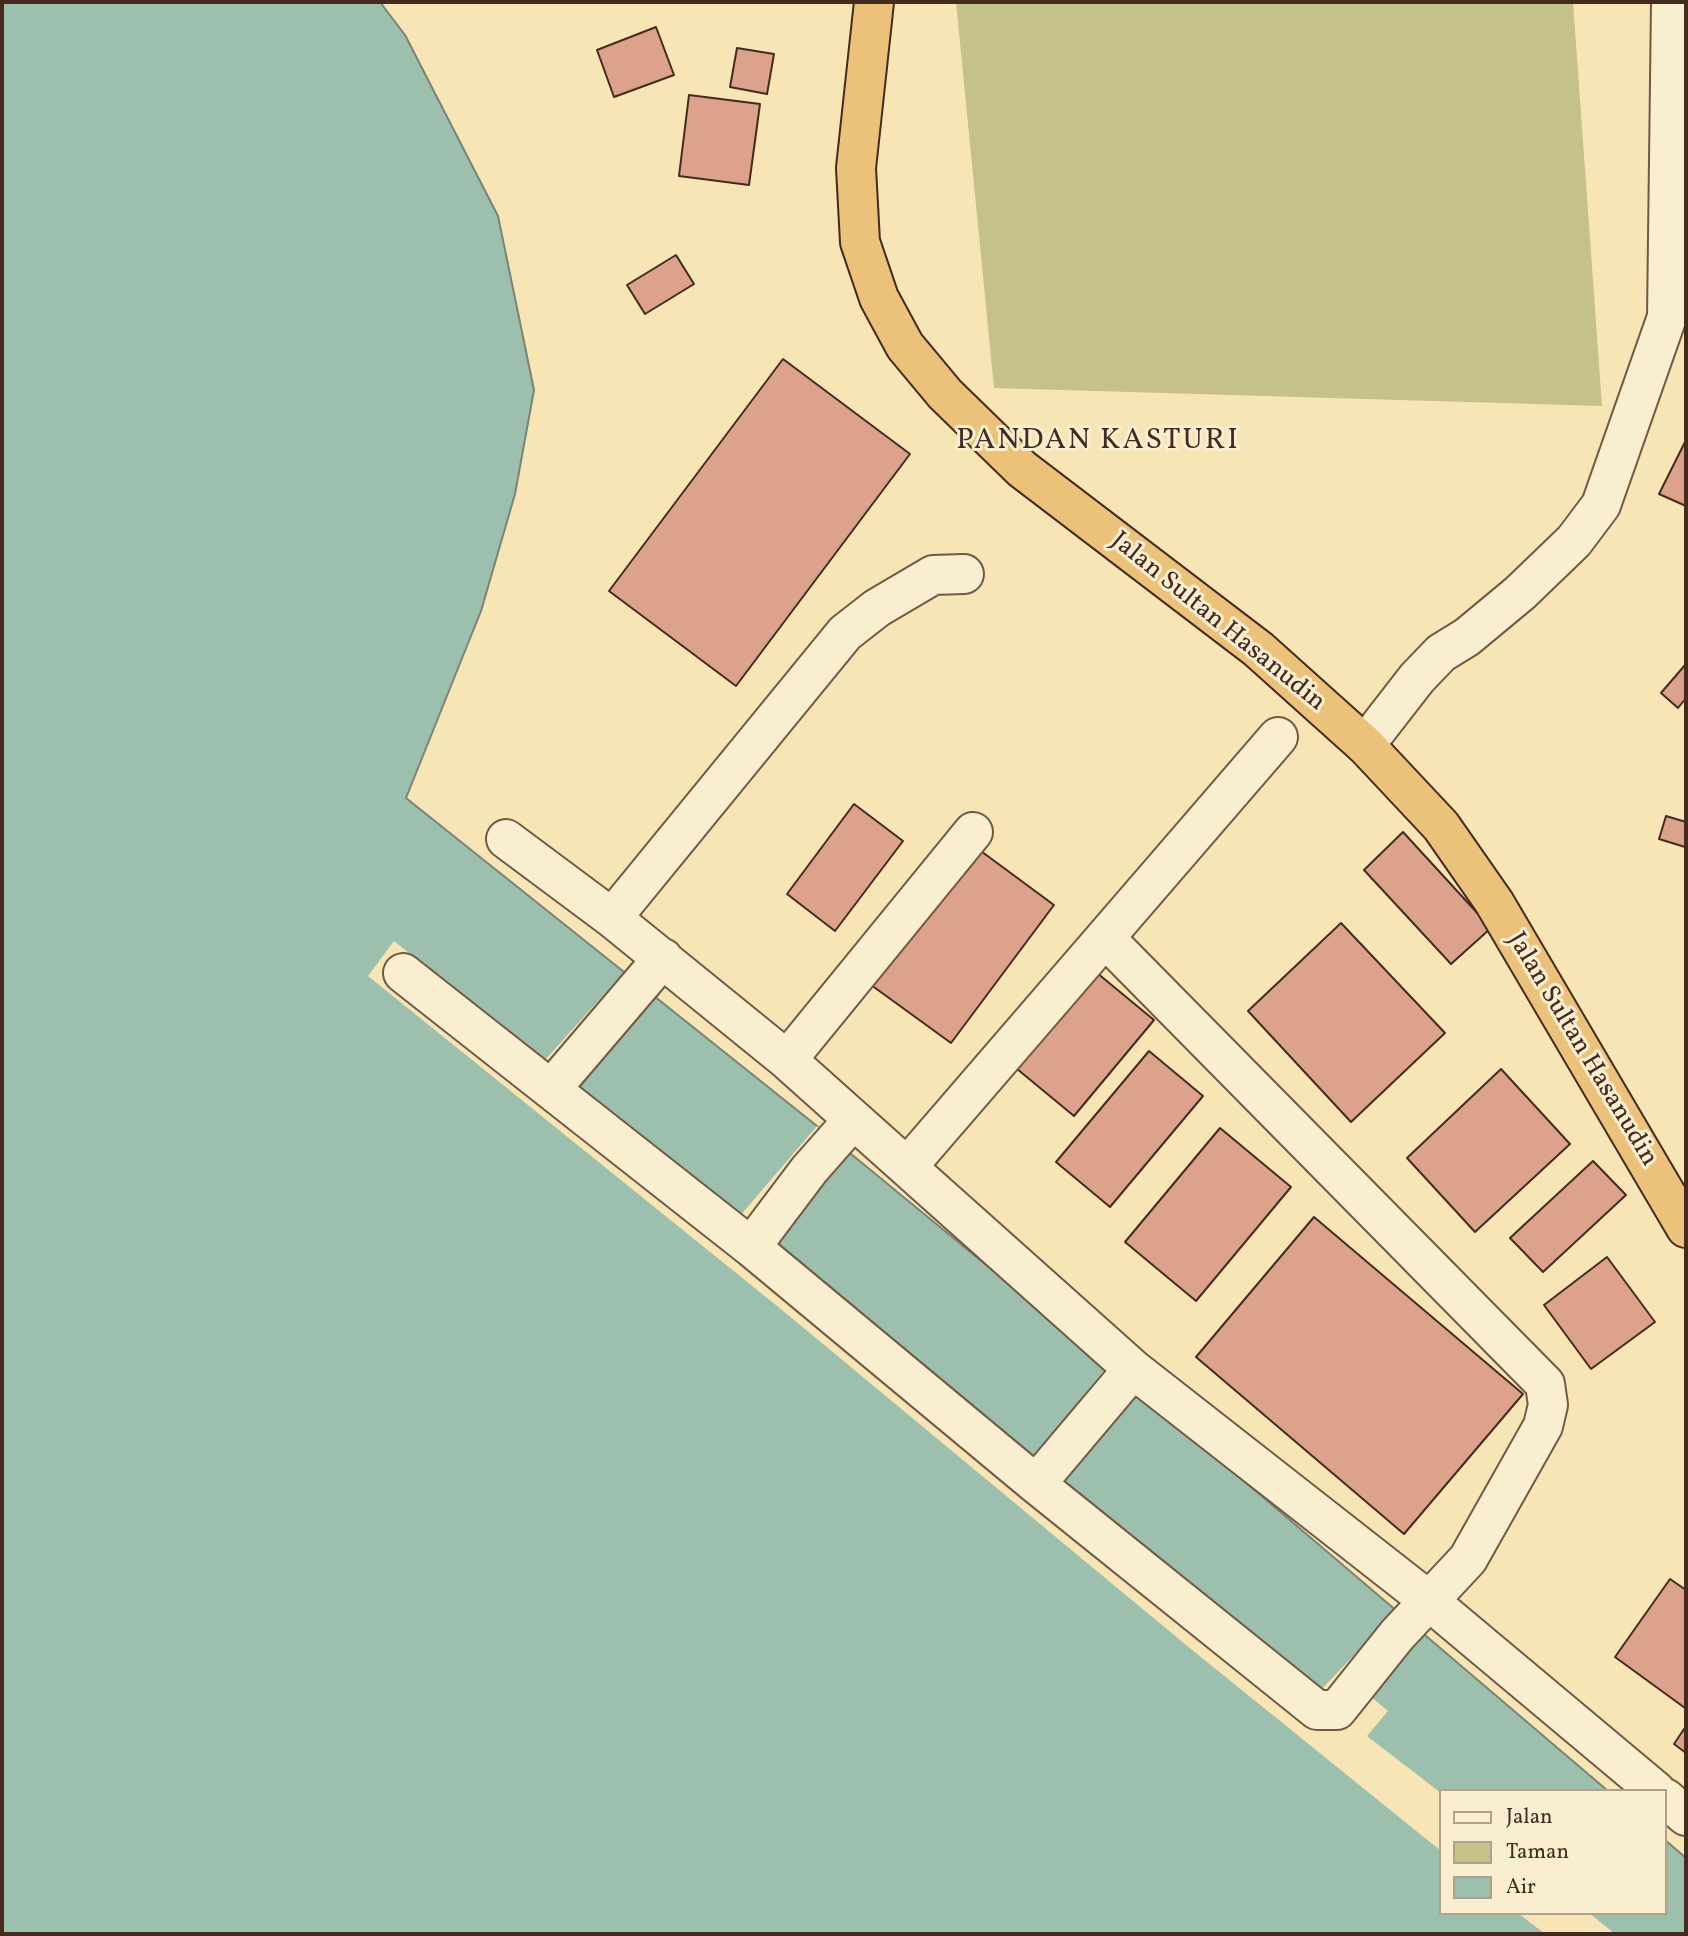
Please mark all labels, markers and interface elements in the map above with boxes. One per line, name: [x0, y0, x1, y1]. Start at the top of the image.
district label: PANDAN KASTURI: [958, 424, 1238, 460]
street label: Jalan Sultan Hasanudin: [1103, 527, 1331, 719]
street label: Jalan Sultan Hasanudin: [1499, 927, 1663, 1173]
legend: [1440, 1789, 1667, 1915]
text: Jalan: [1506, 1803, 1553, 1832]
text: Taman: [1506, 1838, 1569, 1867]
text: Air: [1506, 1873, 1536, 1902]

